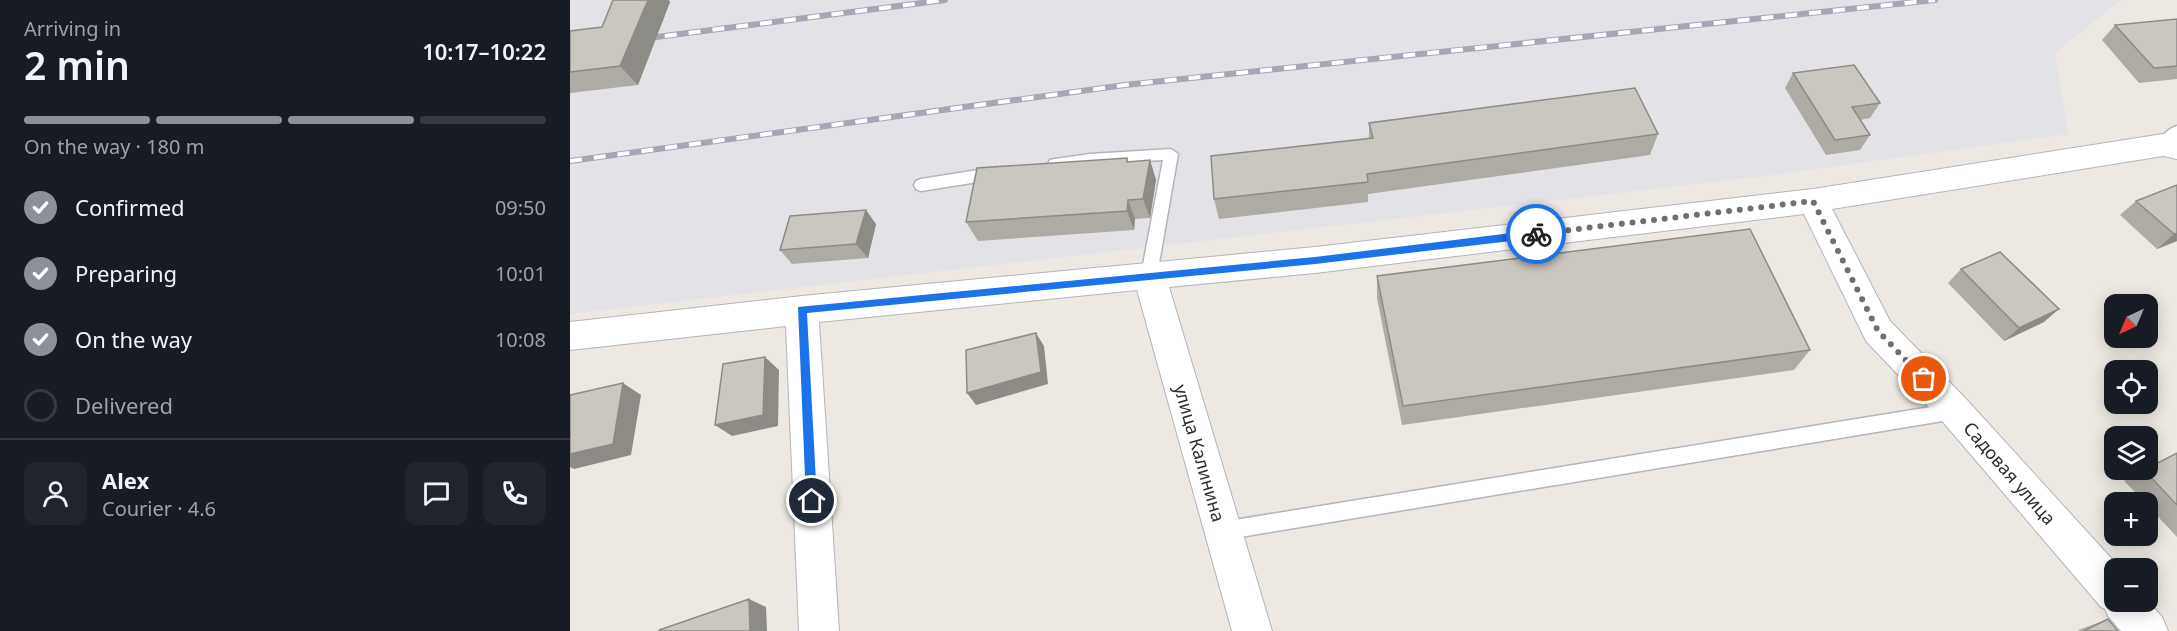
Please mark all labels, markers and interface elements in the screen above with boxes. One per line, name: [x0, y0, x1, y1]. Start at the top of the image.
text: Arriving in: [24, 15, 121, 42]
text: 10:17–10:22: [422, 36, 546, 66]
text: 2 min: [24, 38, 130, 91]
text: On the way · 180 m: [24, 133, 204, 160]
icon: check: [24, 191, 57, 224]
text: Confirmed: [75, 192, 185, 222]
text: 09:50: [495, 194, 546, 221]
courier: [1506, 204, 1566, 264]
icon: bike: [1520, 218, 1553, 251]
icon: check: [24, 257, 57, 290]
text: Preparing: [75, 258, 177, 288]
text: 10:01: [495, 260, 546, 287]
north arrow: [2104, 294, 2158, 348]
map controls: [2104, 294, 2158, 612]
icon: check: [24, 323, 57, 356]
text: On the way: [75, 324, 192, 354]
text: 10:08: [495, 326, 546, 353]
pin: [1898, 353, 1949, 404]
button: locate: [2104, 360, 2158, 414]
icon: bag: [1907, 362, 1940, 395]
street label: улица Калинина: [1169, 382, 1231, 524]
text: Delivered: [75, 390, 173, 420]
street label: Садовая улица: [1958, 416, 2062, 530]
button: layers: [2104, 426, 2158, 480]
button: person: [24, 462, 87, 525]
button: chat: [405, 462, 468, 525]
button: phone: [483, 462, 546, 525]
text: Alex: [102, 465, 149, 495]
pin: [786, 475, 837, 526]
icon: home: [795, 484, 828, 517]
button: +: [2104, 492, 2158, 546]
text: Courier · 4.6: [102, 495, 216, 522]
button: −: [2104, 558, 2158, 612]

